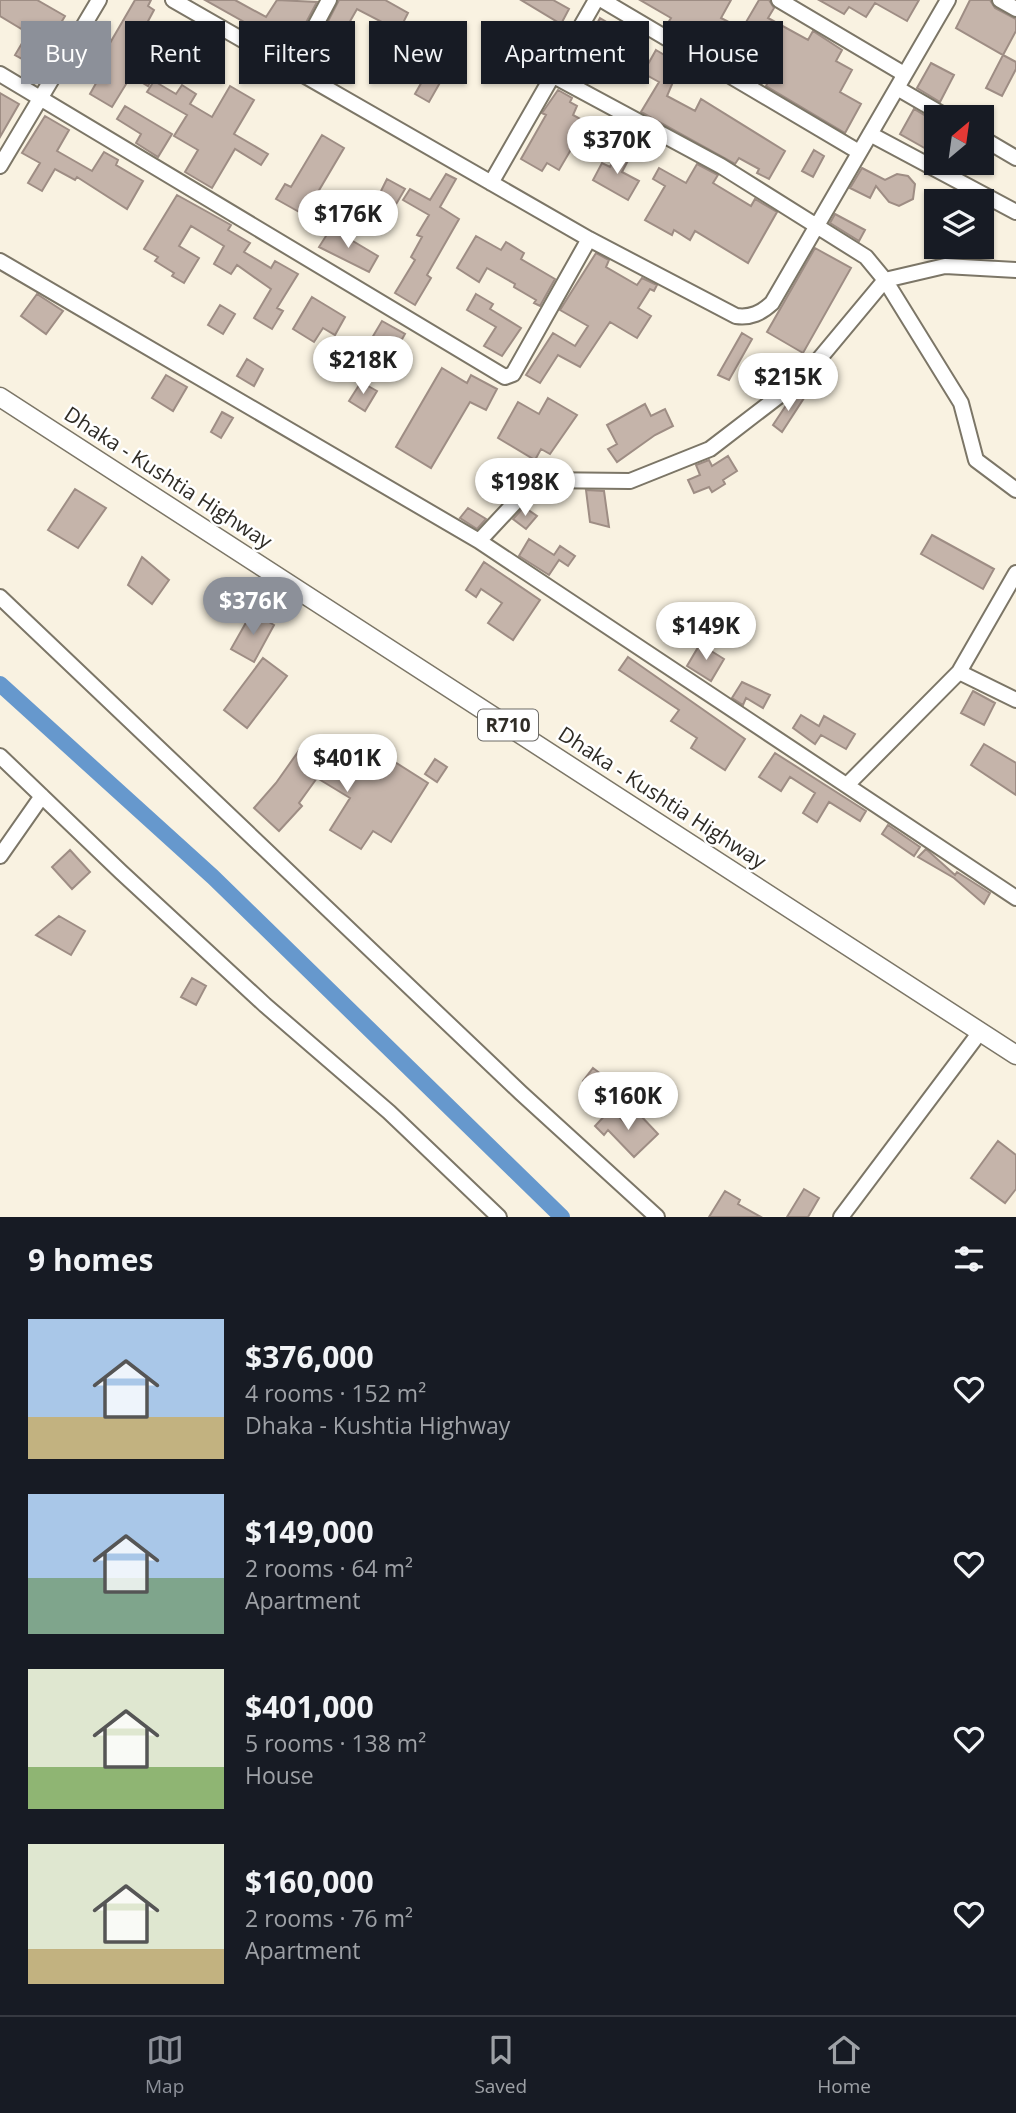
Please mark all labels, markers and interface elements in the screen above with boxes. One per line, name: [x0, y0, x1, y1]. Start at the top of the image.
chip: Buy: [21, 21, 111, 84]
chip: Rent: [125, 21, 225, 84]
chip: Filters: [239, 21, 355, 84]
chip: New: [369, 21, 467, 84]
chip: Apartment: [481, 21, 649, 84]
chip: House: [663, 21, 783, 84]
north arrow: [924, 105, 994, 175]
map controls: [924, 105, 994, 259]
pin: $370K: [568, 116, 666, 176]
text: $370K: [583, 123, 651, 155]
button: layers: [924, 189, 994, 259]
pin: $176K: [299, 190, 397, 250]
text: $176K: [314, 197, 382, 229]
pin: $218K: [314, 336, 412, 396]
text: $218K: [329, 343, 397, 375]
pin: $215K: [739, 354, 837, 413]
text: $215K: [754, 360, 822, 392]
street label: Dhaka - Kushtia Highway: [59, 399, 278, 555]
pin: $198K: [476, 458, 574, 518]
text: $198K: [491, 465, 559, 497]
pin: $376K: [204, 578, 302, 637]
text: $376K: [219, 584, 287, 616]
pin: $149K: [657, 602, 755, 662]
text: $149K: [672, 609, 740, 641]
road number: R710: [478, 710, 538, 740]
street label: Dhaka - Kushtia Highway: [553, 719, 772, 875]
pin: $401K: [298, 734, 396, 794]
text: $401K: [313, 741, 381, 773]
pin: $160K: [579, 1072, 677, 1132]
text: $160K: [594, 1079, 662, 1111]
text: 9 homes: [28, 1239, 153, 1280]
icon: filters: [950, 1240, 988, 1278]
text: $376,000: [245, 1336, 374, 1377]
icon: home: [84, 1347, 168, 1431]
icon: heart: [950, 1370, 988, 1408]
text: 4 rooms · 152 m²: [245, 1377, 426, 1409]
text: Dhaka - Kushtia Highway: [245, 1409, 510, 1441]
text: $149,000: [245, 1511, 374, 1552]
icon: home: [84, 1522, 168, 1606]
icon: heart: [950, 1545, 988, 1583]
text: 2 rooms · 64 m²: [245, 1552, 413, 1584]
text: Apartment: [245, 1584, 361, 1616]
text: $401,000: [245, 1686, 374, 1727]
icon: home: [84, 1697, 168, 1781]
icon: heart: [950, 1720, 988, 1758]
text: 5 rooms · 138 m²: [245, 1727, 426, 1759]
text: House: [245, 1759, 314, 1791]
text: $160,000: [245, 1861, 374, 1902]
icon: home: [84, 1872, 168, 1956]
icon: heart: [950, 1895, 988, 1933]
text: 2 rooms · 76 m²: [245, 1902, 413, 1934]
text: Apartment: [245, 1934, 361, 1966]
tab: Map: [145, 2031, 184, 2099]
tab: Saved: [474, 2031, 527, 2099]
tab: Home: [817, 2031, 871, 2099]

